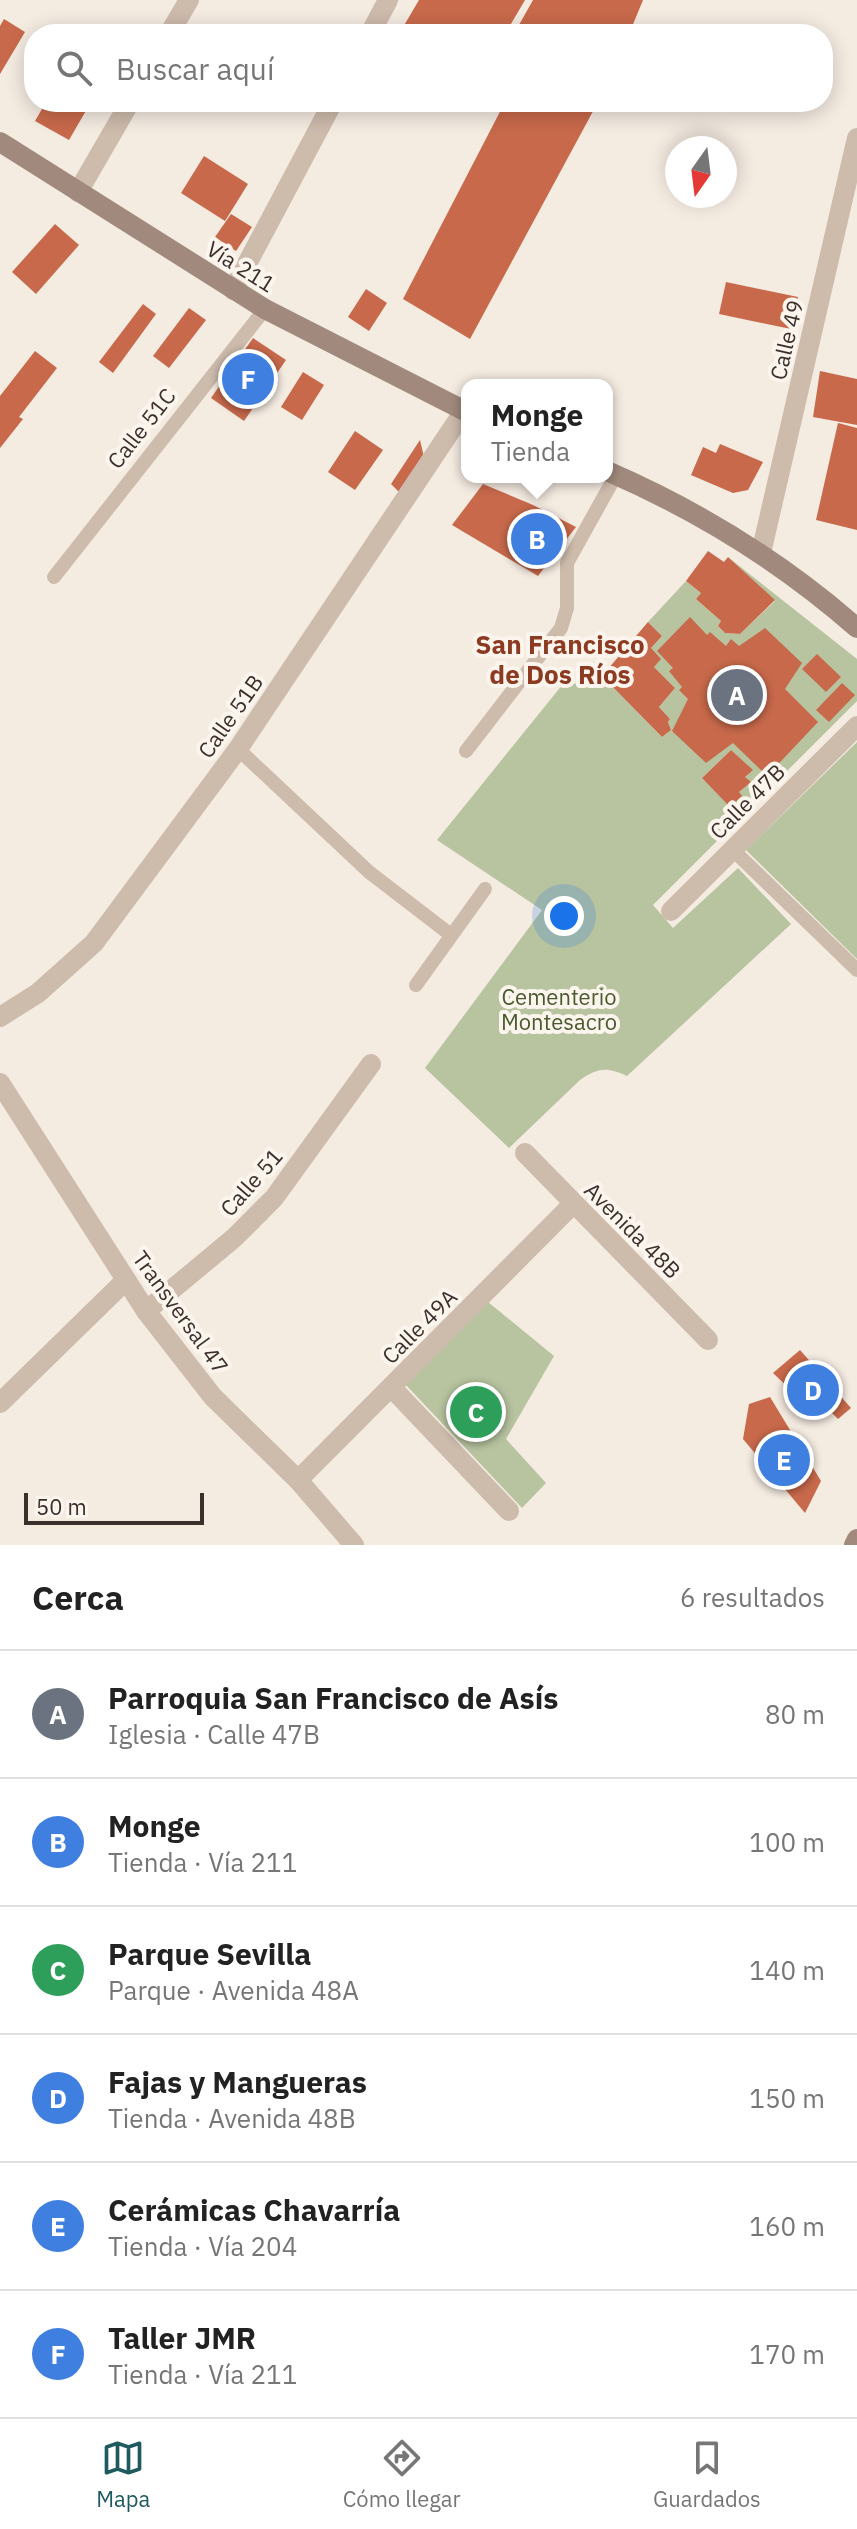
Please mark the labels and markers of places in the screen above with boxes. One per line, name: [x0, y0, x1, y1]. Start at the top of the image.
pin: F: [222, 349, 274, 409]
pin: B: [511, 509, 563, 569]
pin: A: [711, 665, 763, 725]
pin: D: [787, 1360, 839, 1420]
pin: C: [450, 1382, 502, 1442]
pin: E: [758, 1430, 810, 1490]

